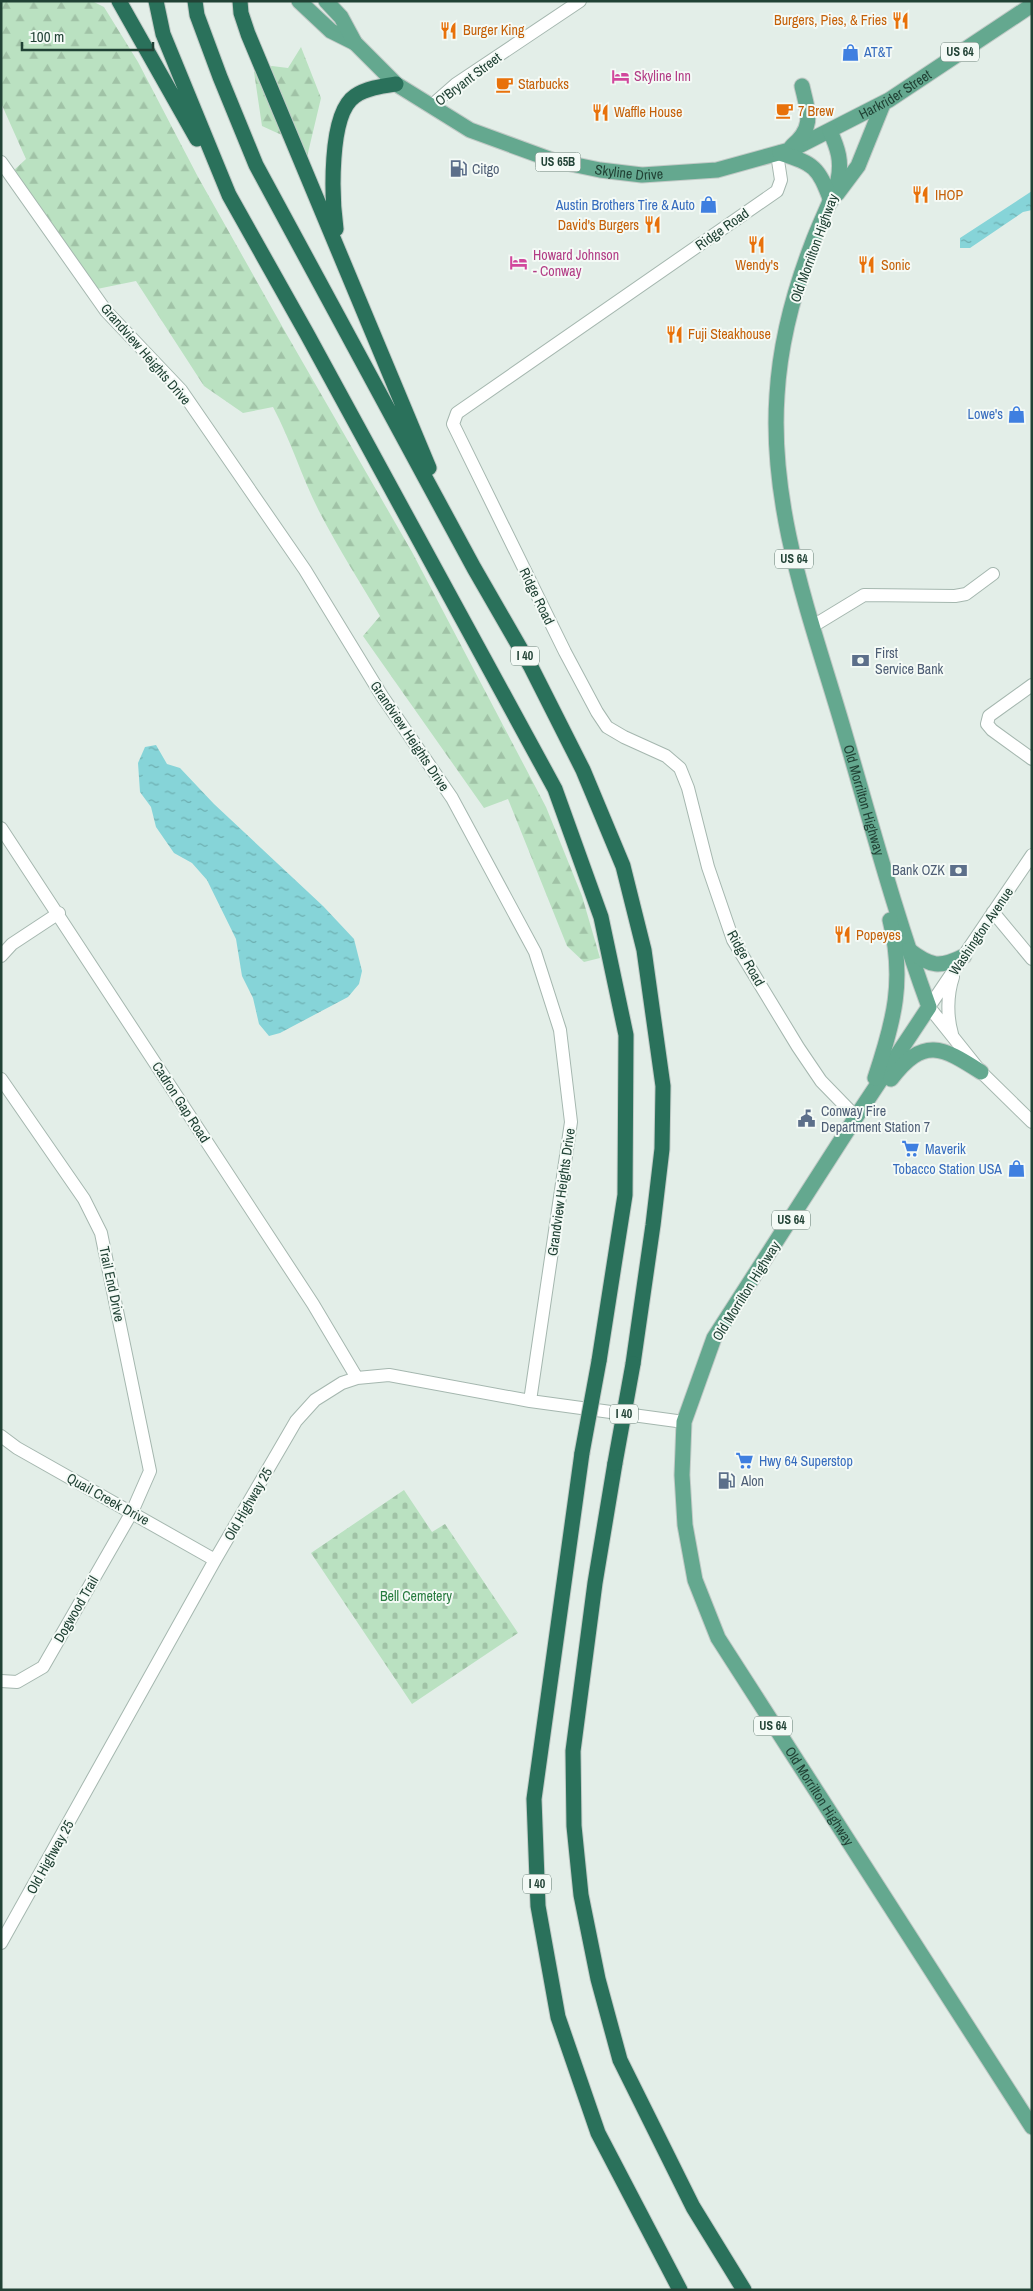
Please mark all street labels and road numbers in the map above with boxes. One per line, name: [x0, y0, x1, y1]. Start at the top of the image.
road number: US 64: [941, 42, 979, 62]
street label: O'Bryant Street: [431, 48, 505, 110]
street label: Harkrider Street: [856, 65, 935, 123]
road number: US 65B: [536, 152, 580, 172]
street label: Skyline Drive: [593, 160, 664, 184]
street label: Old Morrilton Highway: [786, 191, 842, 305]
street label: Ridge Road: [692, 204, 752, 254]
street label: Grandview Heights Drive: [97, 299, 195, 409]
road number: US 64: [775, 550, 813, 568]
street label: Ridge Road: [515, 565, 559, 627]
road number: I 40: [511, 646, 539, 666]
street label: Grandview Heights Drive: [367, 678, 453, 794]
street label: Old Morrilton Highway: [840, 743, 889, 858]
street label: Washington Avenue: [945, 884, 1017, 978]
street label: Ridge Road: [723, 927, 769, 989]
street label: Cadron Gap Road: [148, 1058, 214, 1146]
street label: Grandview Heights Drive: [543, 1127, 579, 1257]
road number: US 64: [772, 1210, 810, 1230]
street label: Old Morrilton Highway: [708, 1238, 784, 1344]
street label: Trail End Drive: [95, 1245, 129, 1323]
road number: I 40: [610, 1405, 638, 1424]
street label: Old Highway 25: [220, 1464, 276, 1544]
street label: Quail Creek Drive: [63, 1469, 153, 1529]
street label: Dogwood Trail: [50, 1572, 102, 1646]
road number: US 64: [754, 1716, 792, 1735]
street label: Old Morrilton Highway: [781, 1743, 858, 1849]
street label: Old Highway 25: [22, 1817, 78, 1897]
road number: I 40: [523, 1875, 551, 1894]

